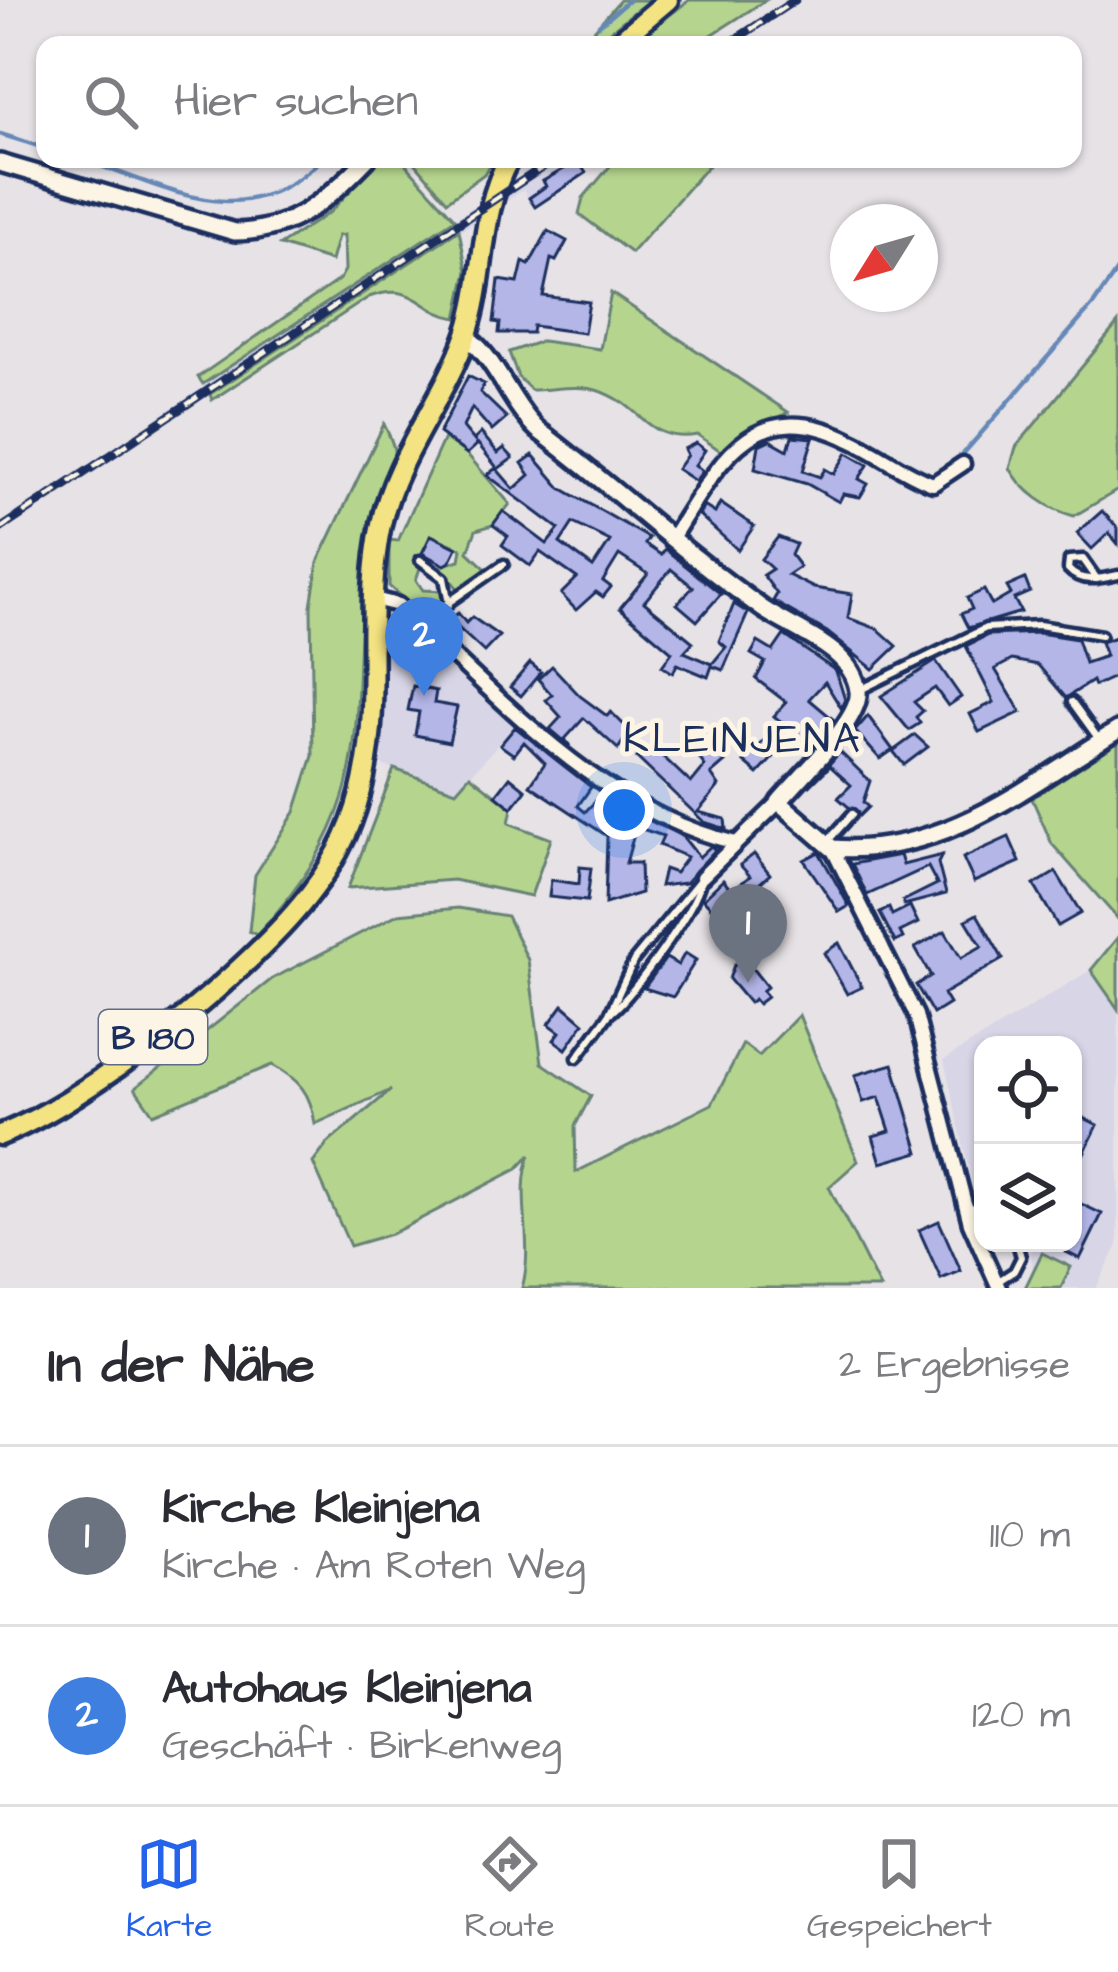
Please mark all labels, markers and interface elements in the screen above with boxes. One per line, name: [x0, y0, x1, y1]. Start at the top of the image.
search box: [36, 36, 1082, 168]
icon: search: [78, 69, 144, 135]
text: Hier suchen: [174, 71, 418, 133]
north arrow: [830, 204, 938, 312]
pin: 2: [385, 597, 463, 696]
district label: KLEINJENA: [623, 711, 863, 769]
your location: [594, 780, 654, 840]
pin: 1: [709, 884, 787, 983]
road number: B 180: [99, 1010, 207, 1064]
map controls: [974, 1036, 1082, 1252]
button: locate: [974, 1036, 1082, 1144]
button: layers: [974, 1144, 1082, 1252]
text: In der Nähe: [48, 1331, 315, 1402]
text: 2 Ergebnisse: [839, 1339, 1070, 1393]
text: Kirche Kleinjena: [162, 1478, 480, 1540]
text: 1: [85, 1509, 90, 1563]
text: 110 m: [989, 1509, 1070, 1563]
text: Kirche · Am Roten Weg: [162, 1540, 585, 1594]
text: Autohaus Kleinjena: [162, 1658, 532, 1720]
text: 2: [76, 1689, 98, 1743]
text: 120 m: [972, 1689, 1070, 1743]
text: Geschäft · Birkenweg: [162, 1720, 562, 1774]
tab: Karte: [126, 1831, 212, 1949]
tab: Route: [465, 1831, 555, 1949]
tab: Gespeichert: [807, 1831, 992, 1949]

